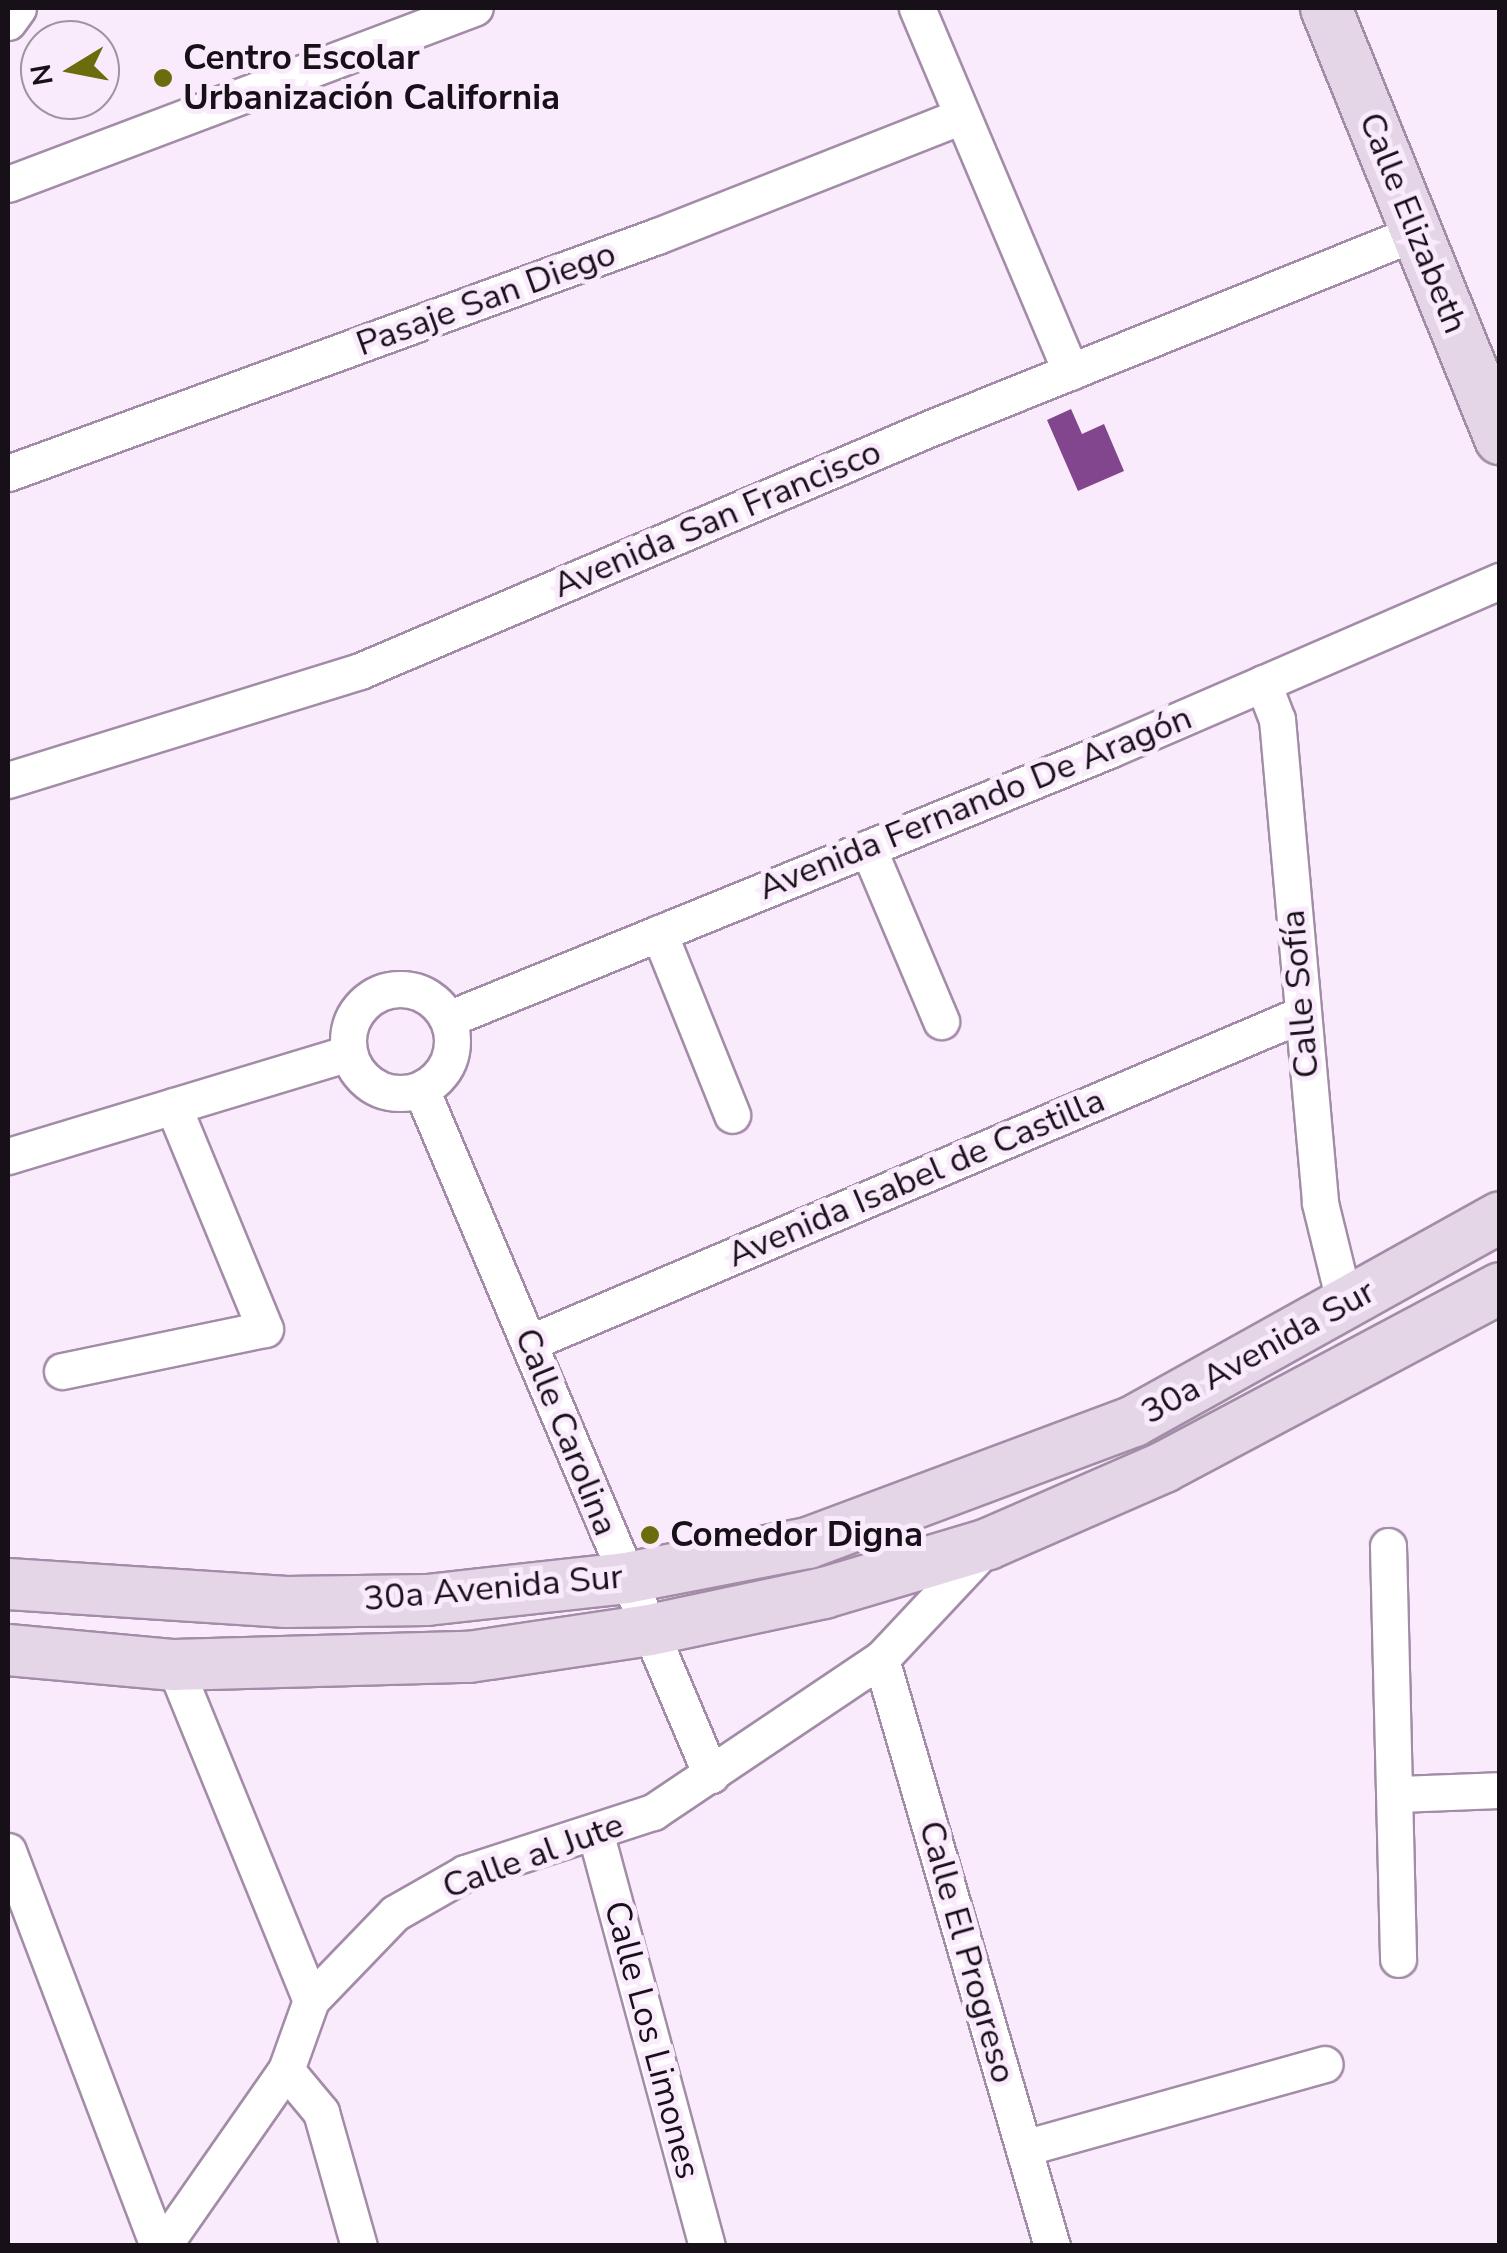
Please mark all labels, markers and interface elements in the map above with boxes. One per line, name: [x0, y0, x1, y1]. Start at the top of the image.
north arrow: [20, 20, 120, 120]
place label: Centro Escolar Urbanización California: [183, 37, 560, 119]
text: N: [22, 61, 63, 88]
marker: Centro Escolar Urbanización California: [152, 67, 174, 89]
street label: Calle Elizabeth: [1350, 107, 1476, 339]
street label: Pasaje San Diego: [351, 233, 621, 365]
street label: Avenida San Francisco: [547, 431, 887, 607]
street label: Avenida Fernando De Aragón: [752, 697, 1198, 909]
street label: Calle Sofía: [1272, 908, 1328, 1080]
street label: Avenida Isabel de Castilla: [721, 1079, 1111, 1277]
street label: 30a Avenida Sur: [1134, 1271, 1382, 1433]
street label: Calle Carolina: [505, 1322, 627, 1542]
place label: Comedor Digna: [670, 1514, 923, 1556]
marker: Comedor Digna: [639, 1524, 661, 1546]
street label: 30a Avenida Sur: [362, 1556, 624, 1620]
street label: Calle al Jute: [437, 1804, 629, 1908]
street label: Calle El Progreso: [909, 1816, 1025, 2088]
street label: Calle Los Limones: [595, 1897, 709, 2183]

